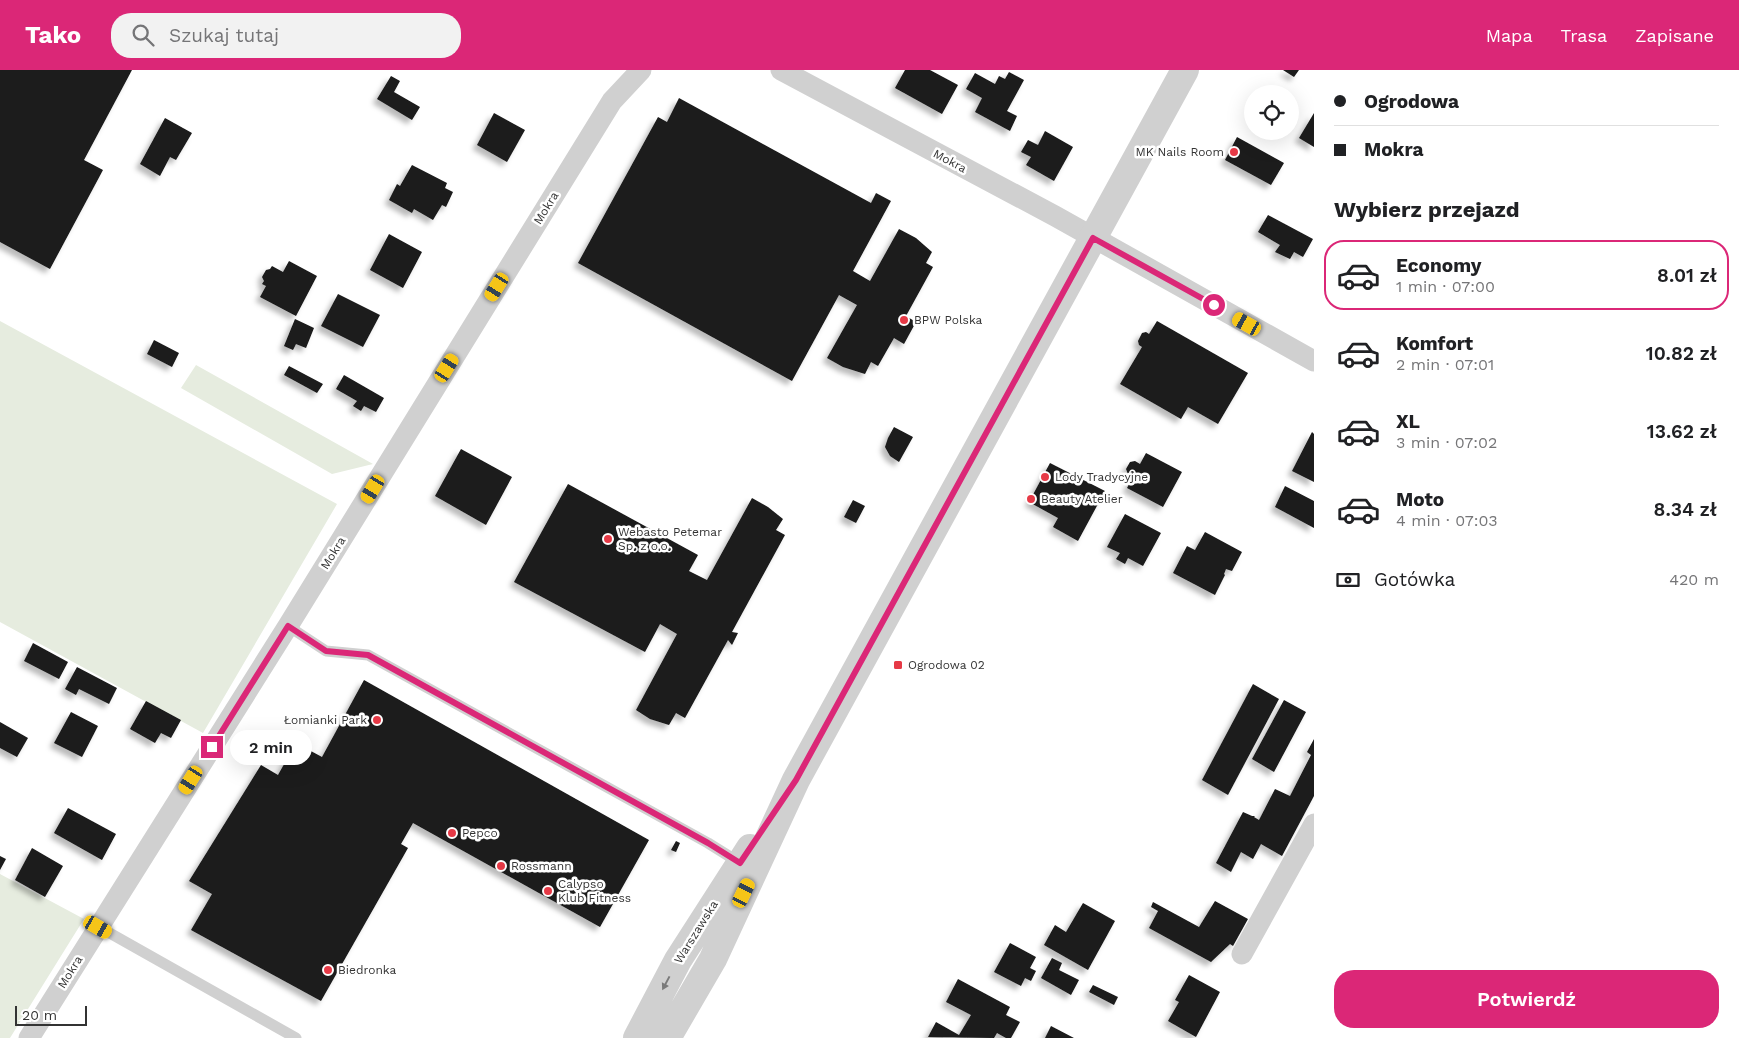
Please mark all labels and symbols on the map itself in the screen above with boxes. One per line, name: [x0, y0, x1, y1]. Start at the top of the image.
place label: MK Nails Room: [1136, 145, 1224, 159]
street label: Mokra: [931, 146, 969, 176]
marker: MK Nails Room: [1228, 146, 1240, 158]
street label: Mokra: [531, 189, 561, 227]
car: [482, 270, 511, 304]
route start: [1203, 294, 1225, 316]
car: [1230, 310, 1263, 338]
place label: BPW Polska: [914, 313, 983, 327]
marker: BPW Polska: [898, 314, 910, 326]
car: [432, 351, 461, 385]
place label: Lody Tradycyjne: [1055, 470, 1148, 484]
marker: Lody Tradycyjne: [1039, 471, 1051, 483]
car: [358, 472, 387, 506]
place label: Beauty Atelier: [1041, 492, 1123, 506]
marker: Beauty Atelier: [1025, 493, 1037, 505]
place label: Webasto Petemar Sp. z o.o.: [618, 525, 722, 553]
marker: Webasto Petemar Sp. z o.o.: [602, 533, 614, 545]
street label: Mokra: [318, 534, 348, 572]
place label: Ogrodowa 02: [908, 658, 985, 672]
marker: Ogrodowa 02: [892, 659, 904, 671]
place label: Łomianki Park: [284, 713, 367, 727]
marker: Łomianki Park: [371, 714, 383, 726]
callout: 2 min: [230, 730, 312, 764]
route end: [201, 736, 223, 758]
car: [176, 763, 205, 797]
place label: Pepco: [462, 826, 498, 840]
marker: Pepco: [446, 827, 458, 839]
place label: Rossmann: [511, 859, 572, 873]
marker: Rossmann: [495, 860, 507, 872]
car: [730, 876, 757, 910]
place label: Calypso Klub Fitness: [558, 877, 631, 905]
marker: Calypso Klub Fitness: [542, 885, 554, 897]
street label: Warszawska: [671, 898, 721, 966]
car: [81, 913, 114, 941]
street label: Mokra: [55, 953, 85, 991]
place label: Biedronka: [338, 963, 396, 977]
marker: Biedronka: [322, 964, 334, 976]
one-way arrow: [662, 976, 670, 990]
scale bar: [15, 1003, 88, 1026]

